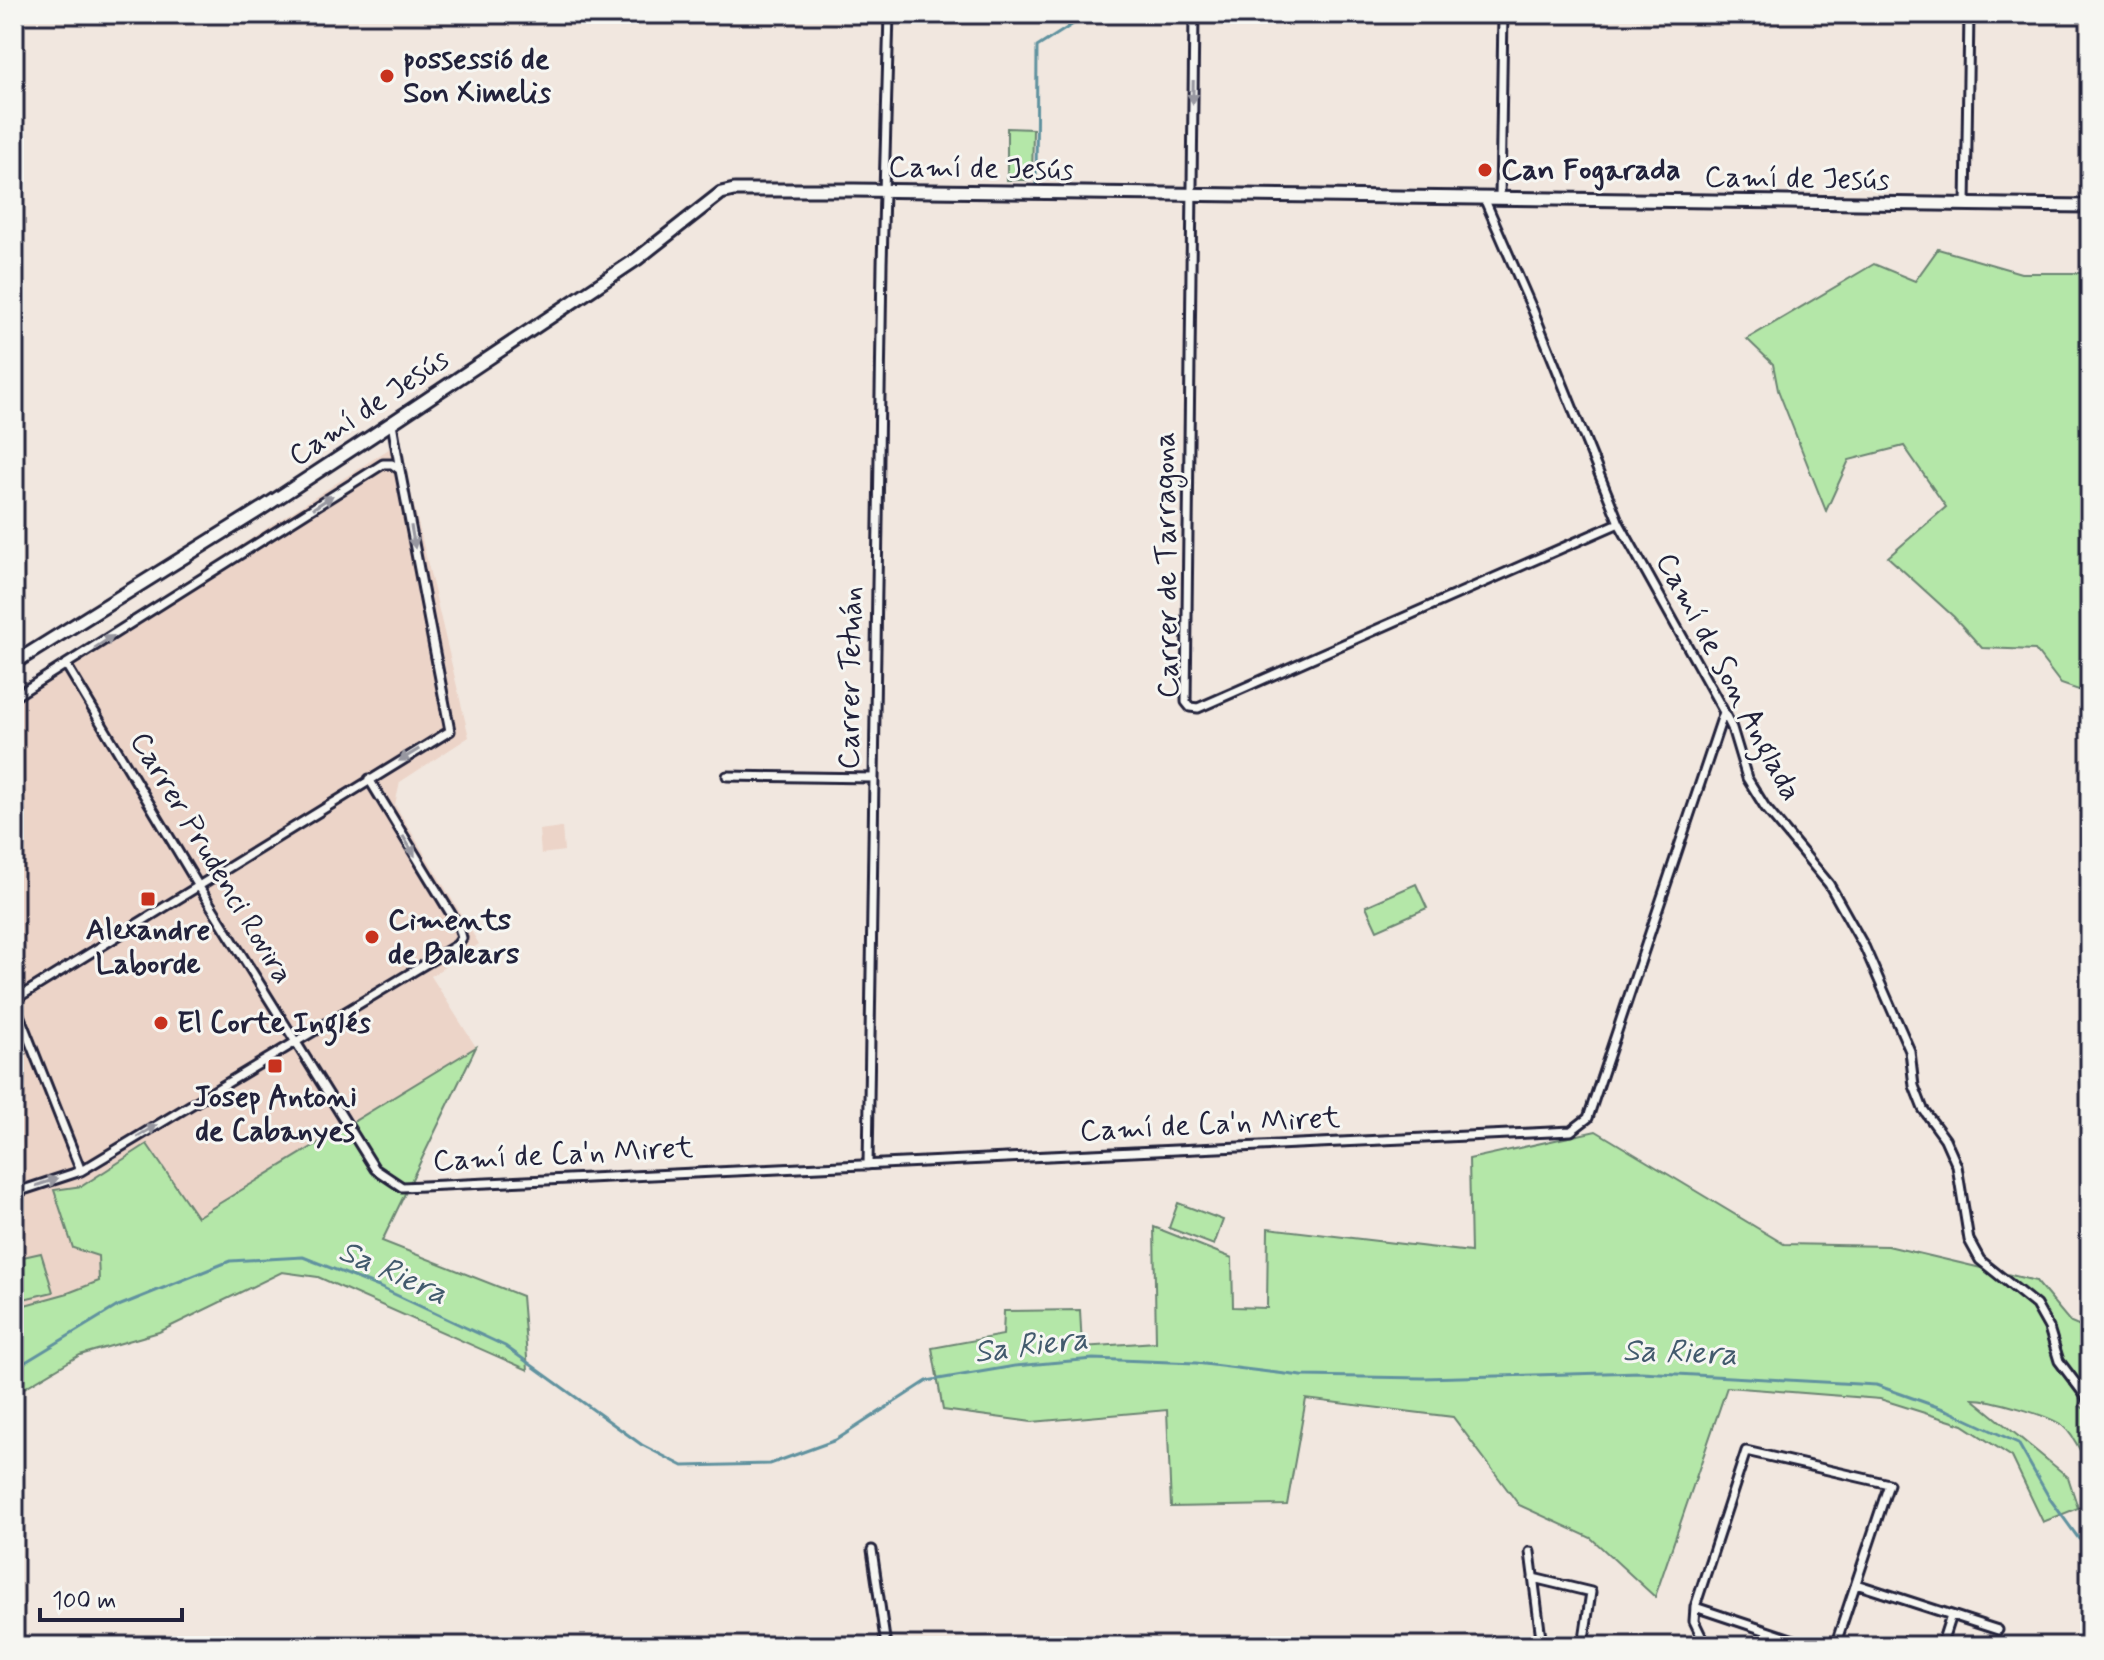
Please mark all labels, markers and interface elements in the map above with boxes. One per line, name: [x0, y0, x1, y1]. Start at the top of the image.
place label: possessió de Son Ximelis: [403, 40, 552, 113]
marker: possessió de Son Ximelis: [378, 67, 396, 85]
one-way arrow: [1187, 80, 1199, 105]
street label: Camí de Jesús: [888, 148, 1074, 190]
place label: Can Fogarada: [1501, 151, 1681, 191]
street label: Camí de Jesús: [1704, 158, 1890, 200]
marker: Can Fogarada: [1476, 161, 1494, 179]
street label: Camí de Jesús: [281, 340, 457, 476]
street label: Carrer de Tarragona: [1145, 431, 1191, 699]
one-way arrow: [312, 495, 334, 509]
one-way arrow: [408, 524, 420, 549]
street label: Camí de Son Anglada: [1643, 546, 1810, 809]
street label: Carrer Tetuán: [830, 586, 872, 770]
one-way arrow: [94, 635, 115, 650]
street label: Carrer Prudenci Rovira: [120, 725, 302, 991]
one-way arrow: [398, 748, 420, 762]
one-way arrow: [402, 835, 416, 857]
marker: Alexandre Laborde: [139, 890, 157, 908]
place label: Ciments de Balears: [388, 901, 520, 974]
place label: Alexandre Laborde: [86, 911, 210, 984]
marker: Ciments de Balears: [363, 928, 381, 946]
place label: El Corte Inglés: [177, 1004, 371, 1047]
marker: El Corte Inglés: [152, 1014, 170, 1032]
marker: Josep Antoni de Cabanyes: [266, 1057, 284, 1075]
place label: Josep Antoni de Cabanyes: [193, 1078, 357, 1151]
street label: Camí de Ca'n Miret: [1079, 1099, 1342, 1151]
one-way arrow: [136, 1124, 158, 1138]
street label: Camí de Ca'n Miret: [432, 1129, 695, 1181]
one-way arrow: [36, 1175, 60, 1188]
water label: Sa Riera: [332, 1230, 454, 1316]
water label: Sa Riera: [972, 1318, 1090, 1374]
water label: Sa Riera: [1622, 1330, 1738, 1376]
scale bar: [40, 1572, 182, 1622]
text: 100 m: [52, 1586, 116, 1617]

